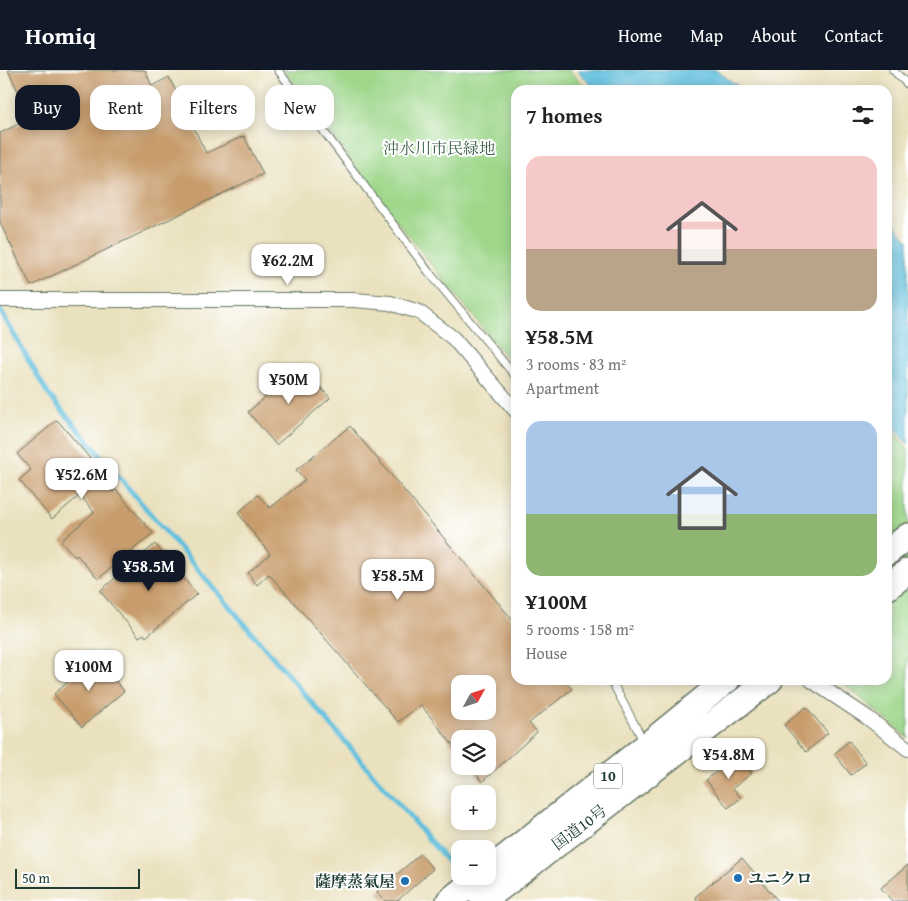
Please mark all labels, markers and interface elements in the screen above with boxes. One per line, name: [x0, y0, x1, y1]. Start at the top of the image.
text: Homiq: [25, 18, 96, 53]
text: Home: [618, 22, 662, 49]
text: Map: [690, 22, 723, 49]
text: About: [751, 22, 797, 49]
text: Contact: [825, 22, 883, 49]
chip: Buy: [15, 85, 80, 130]
chip: Rent: [90, 85, 161, 130]
chip: Filters: [171, 85, 255, 130]
chip: New: [265, 85, 334, 130]
text: 7 homes: [526, 100, 602, 131]
icon: filters: [849, 101, 877, 129]
park label: 沖水川市民緑地: [383, 136, 495, 160]
icon: home: [657, 188, 747, 278]
pin: ¥62.2M: [247, 244, 329, 286]
text: ¥62.2M: [262, 248, 314, 272]
text: ¥58.5M: [526, 321, 594, 352]
text: 3 rooms · 83 m²: [526, 352, 626, 376]
pin: ¥50M: [259, 362, 319, 405]
text: ¥50M: [270, 367, 308, 391]
text: Apartment: [526, 376, 599, 400]
icon: home: [657, 453, 747, 543]
pin: ¥52.6M: [41, 458, 123, 500]
text: ¥52.6M: [56, 462, 108, 486]
pin: ¥58.5M: [108, 550, 190, 592]
text: ¥58.5M: [123, 554, 175, 578]
pin: ¥58.5M: [357, 558, 439, 601]
text: ¥58.5M: [372, 563, 424, 587]
text: ¥100M: [526, 586, 588, 617]
text: 5 rooms · 158 m²: [526, 617, 634, 641]
text: House: [526, 641, 567, 665]
pin: ¥100M: [54, 650, 124, 692]
text: ¥100M: [66, 654, 112, 678]
north arrow: [451, 675, 496, 720]
map controls: [451, 675, 496, 885]
button: layers: [451, 730, 496, 775]
pin: ¥54.8M: [688, 738, 770, 780]
text: ¥54.8M: [703, 742, 755, 766]
road number: 10: [594, 764, 622, 788]
button: +: [451, 785, 496, 830]
street label: 国道10号: [546, 798, 612, 856]
button: −: [451, 840, 496, 885]
scale bar: [15, 866, 140, 889]
place label: ユニクロ: [748, 866, 812, 890]
text: 50 m: [22, 868, 50, 888]
place label: 薩摩蒸氣屋: [315, 869, 395, 893]
marker: ユニクロ: [732, 872, 744, 884]
marker: 薩摩蒸氣屋: [399, 875, 411, 887]

